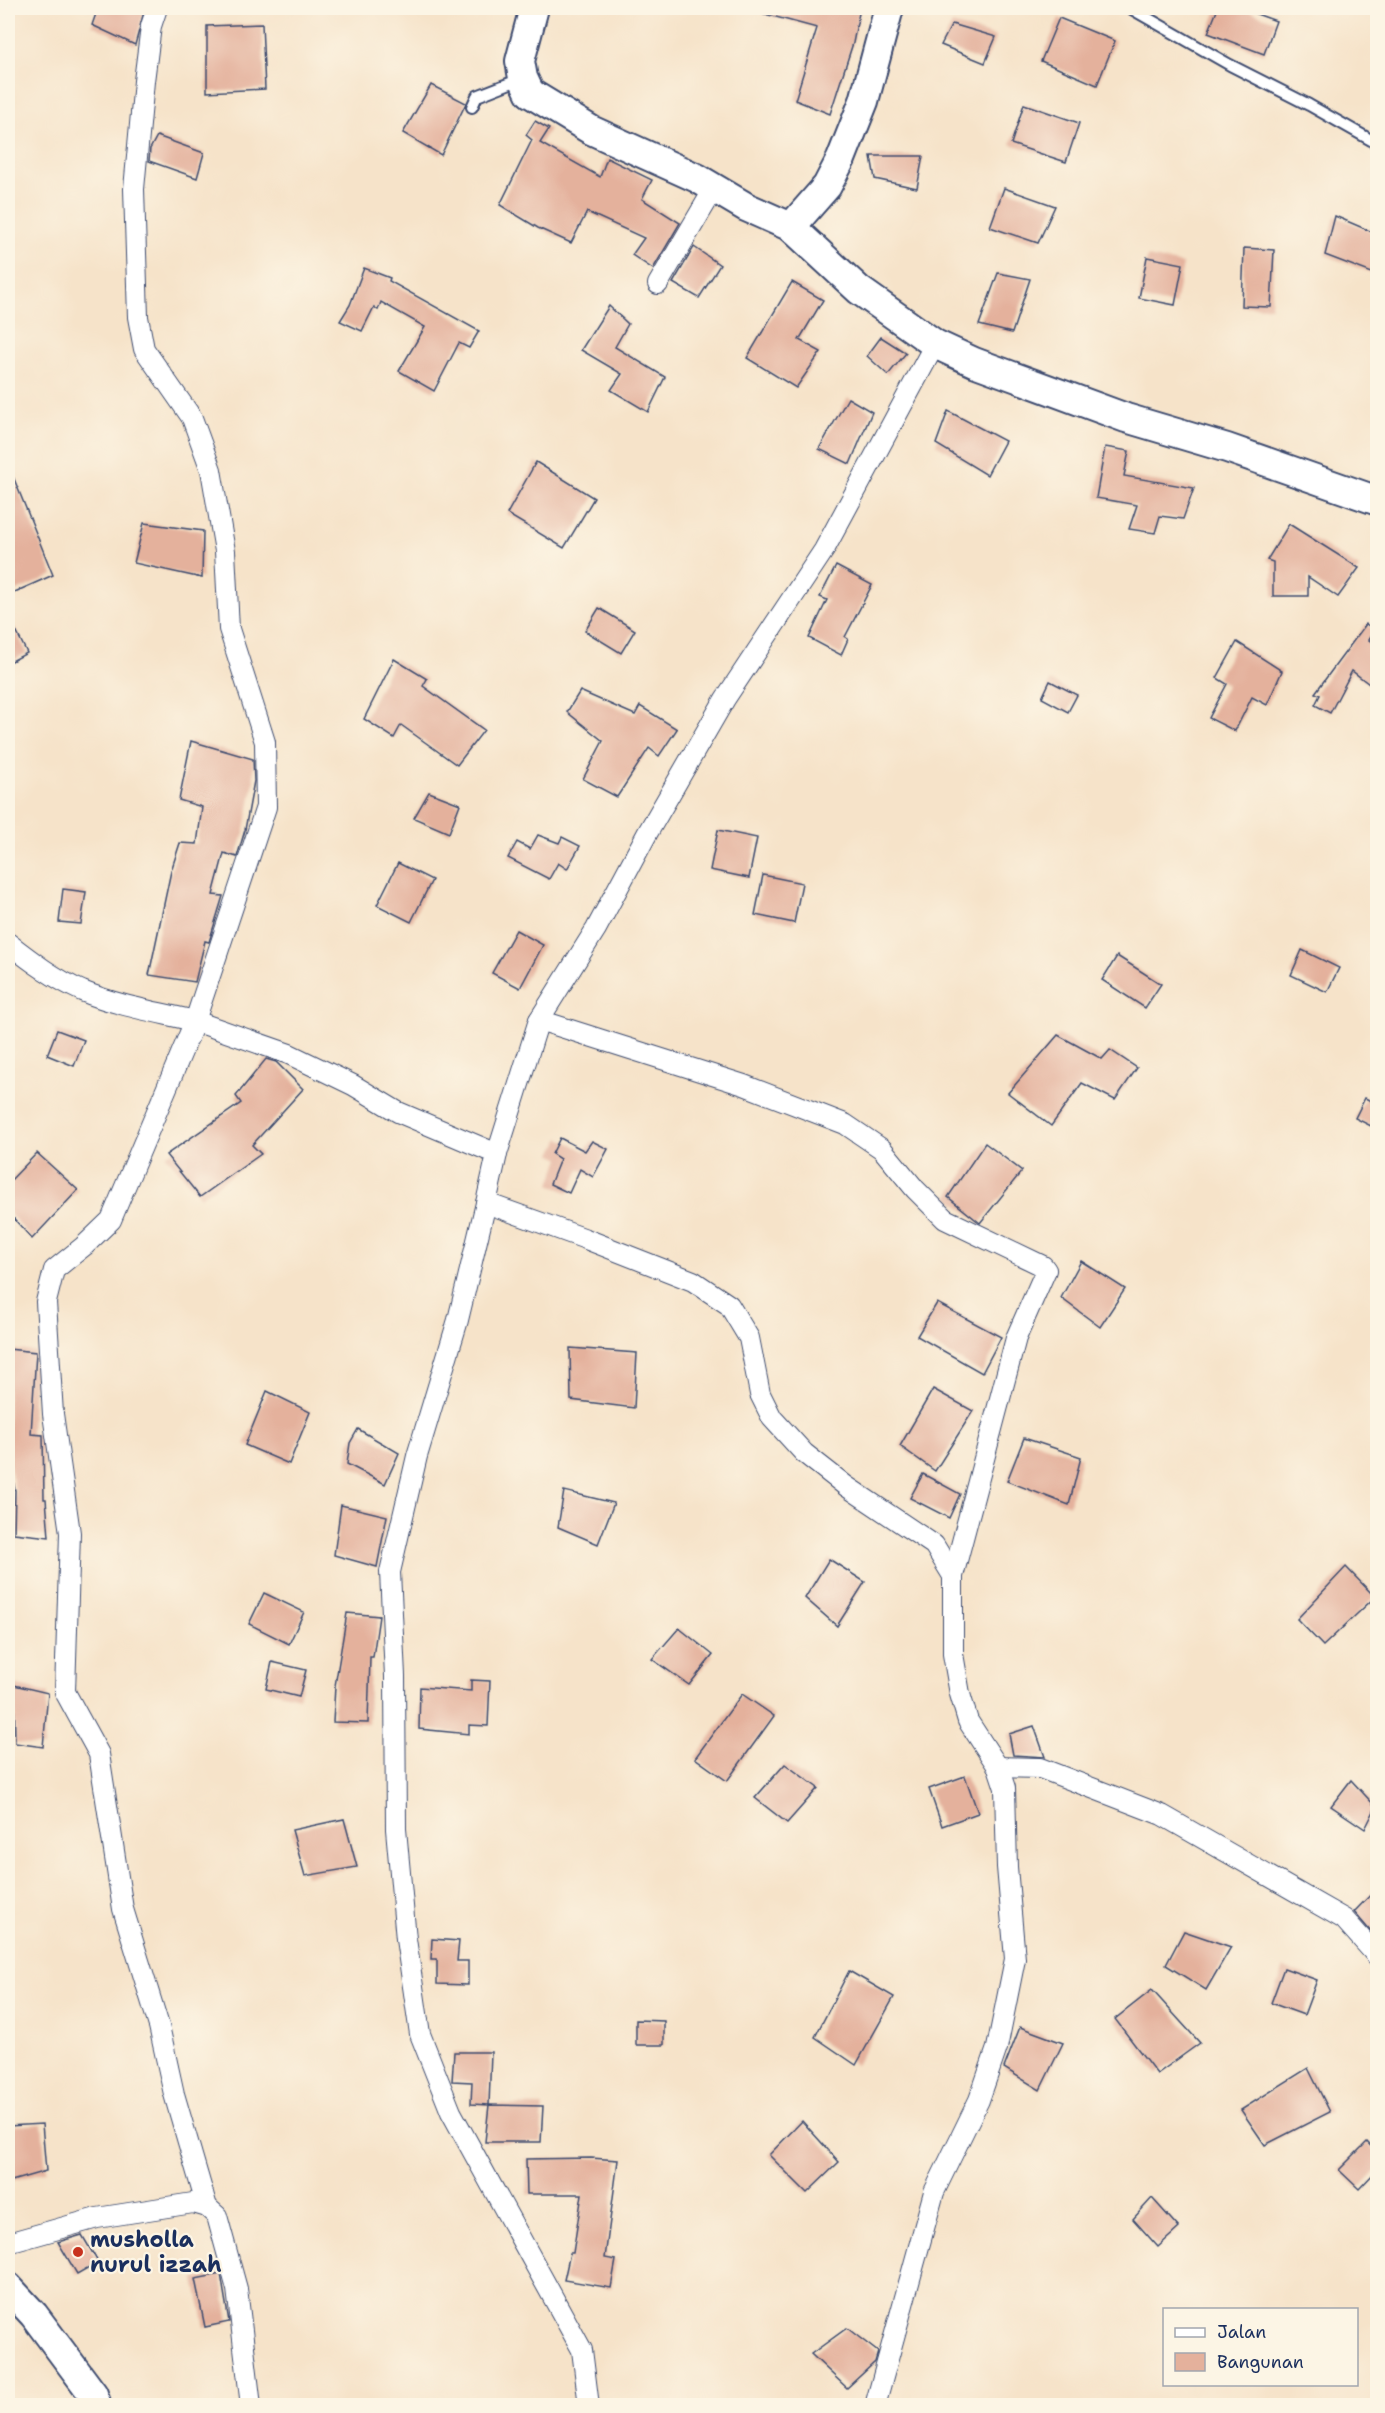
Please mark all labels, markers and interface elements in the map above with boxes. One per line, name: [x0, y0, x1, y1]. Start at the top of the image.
place label: musholla nurul izzah: [90, 2225, 222, 2279]
marker: musholla nurul izzah: [71, 2245, 85, 2259]
legend: [1163, 2308, 1358, 2386]
text: Jalan: [1217, 2320, 1266, 2344]
text: Bangunan: [1217, 2350, 1304, 2374]

